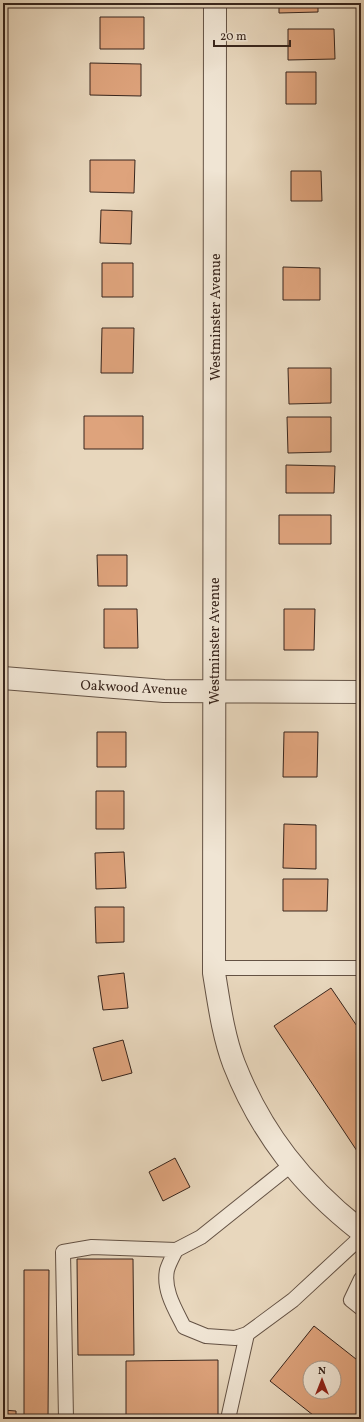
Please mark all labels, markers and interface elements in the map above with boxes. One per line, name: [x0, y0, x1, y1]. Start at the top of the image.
scale bar: [214, 22, 290, 48]
text: 20 m: [220, 29, 247, 45]
street label: Westminster Avenue: [207, 253, 226, 381]
street label: Westminster Avenue: [206, 577, 225, 705]
street label: Oakwood Avenue: [80, 676, 188, 701]
north arrow: [302, 1360, 342, 1400]
text: N: [318, 1364, 326, 1379]

